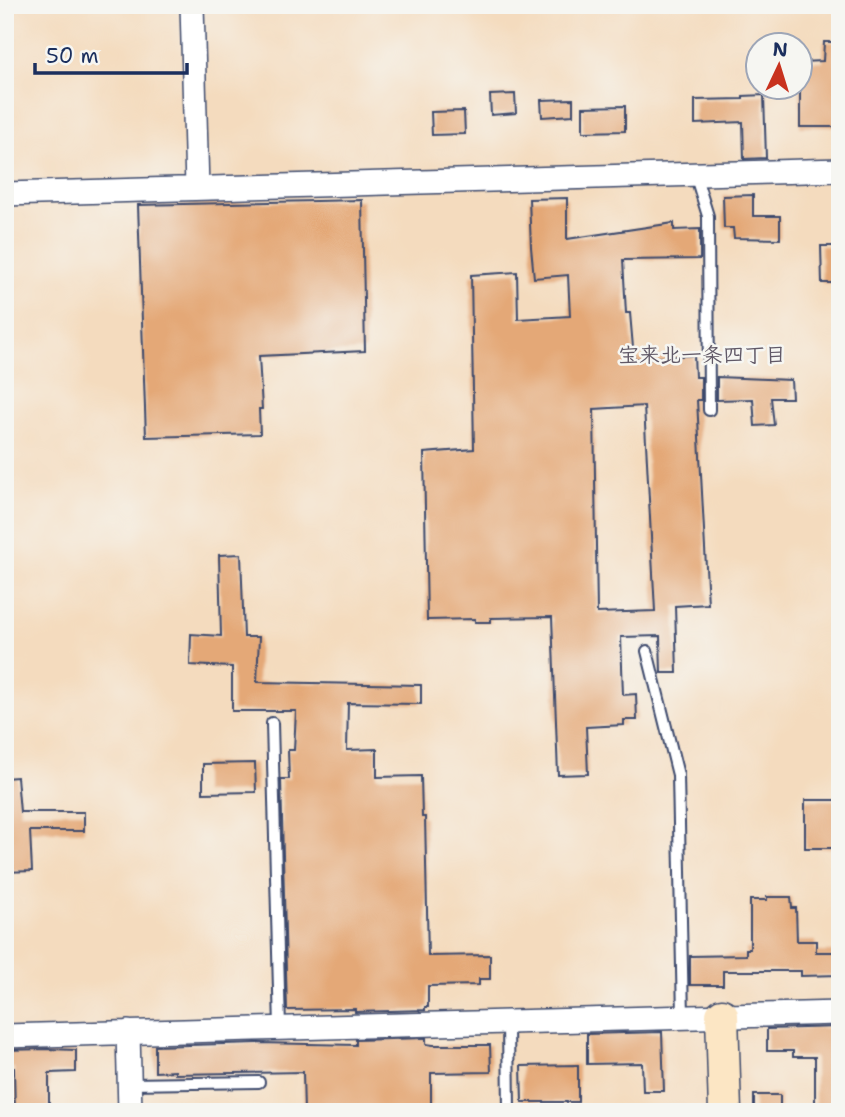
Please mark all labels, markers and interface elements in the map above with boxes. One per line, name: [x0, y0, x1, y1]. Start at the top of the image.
scale bar: [35, 32, 187, 76]
north arrow: [744, 32, 814, 102]
text: N: [772, 37, 789, 63]
text: 50 m: [46, 42, 99, 70]
district label: 宝来北一条四丁目: [618, 341, 786, 369]

